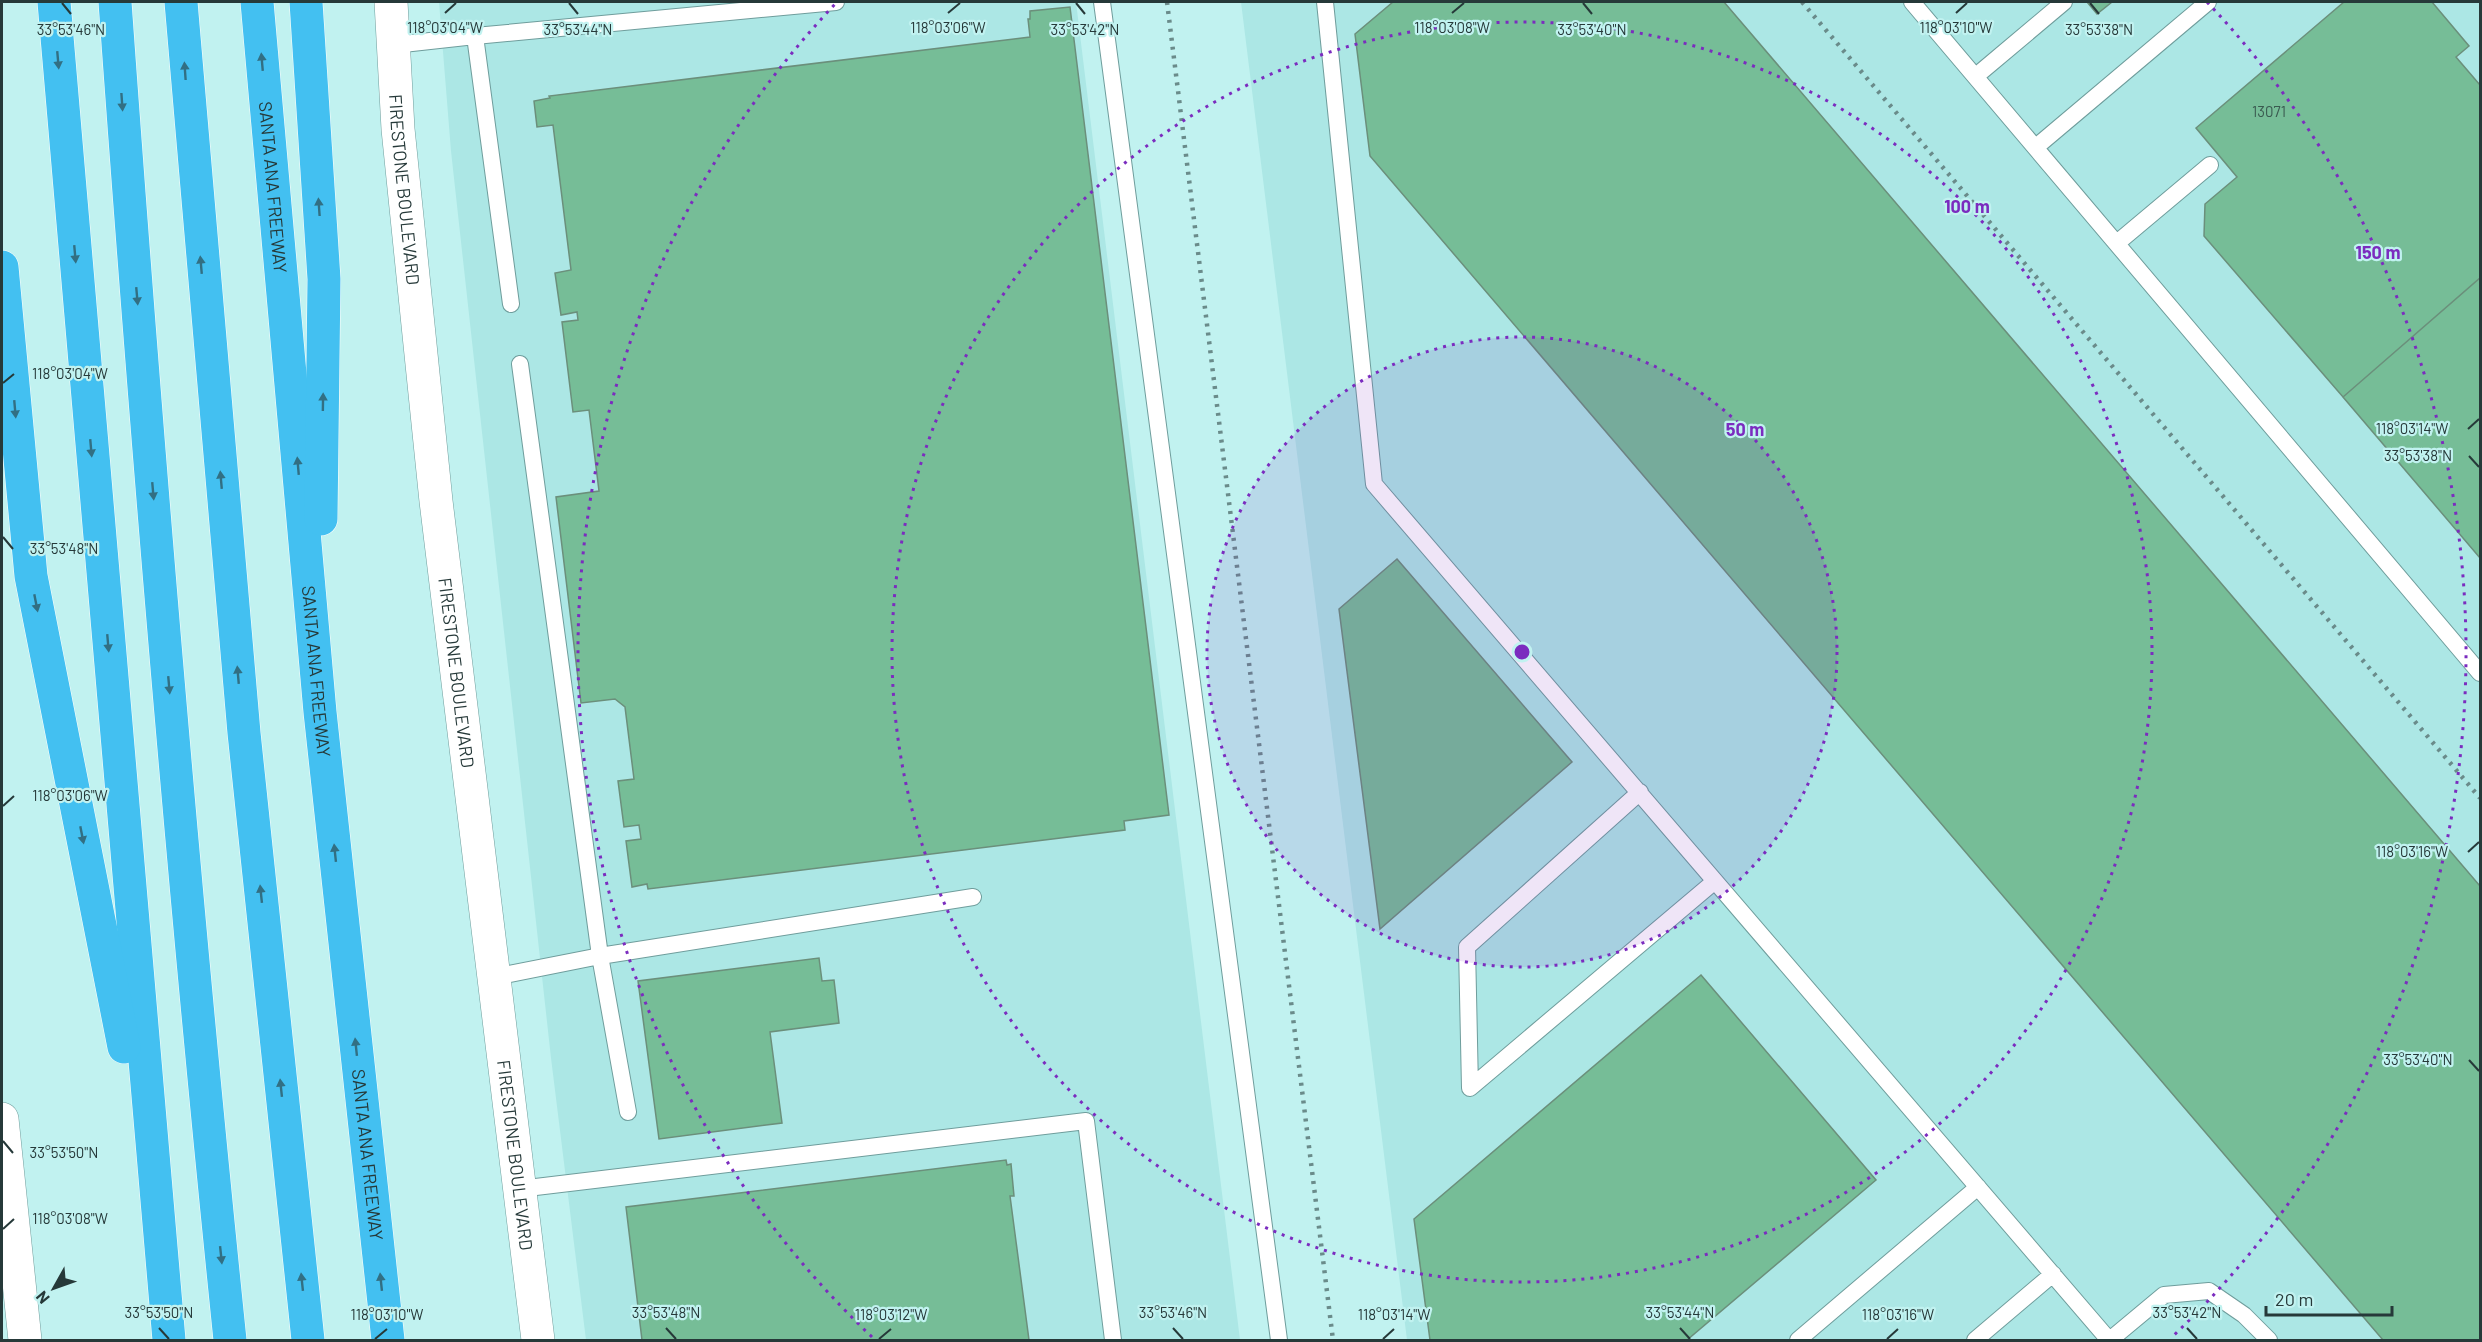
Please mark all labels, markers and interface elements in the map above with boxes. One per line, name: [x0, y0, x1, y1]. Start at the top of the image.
text: 118°03'04"W: [407, 18, 483, 36]
text: 118°03'06"W: [910, 18, 986, 36]
text: 118°03'08"W: [1414, 18, 1490, 36]
text: 118°03'10"W: [1919, 18, 1993, 36]
text: 33°53'46"N: [37, 20, 105, 38]
text: 33°53'44"N: [544, 20, 612, 38]
text: 33°53'42"N: [1051, 20, 1119, 38]
text: 33°53'40"N: [1557, 20, 1627, 38]
text: 33°53'38"N: [2065, 20, 2133, 38]
one-way arrow: [54, 50, 63, 69]
one-way arrow: [258, 53, 267, 72]
one-way arrow: [181, 61, 190, 80]
one-way arrow: [118, 92, 127, 111]
street label: FIRESTONE BOULEVARD: [385, 93, 425, 286]
street label: SANTA ANA FREEWAY: [255, 100, 292, 274]
house number: 13071: [2252, 102, 2286, 120]
text: 100 m: [1944, 195, 1990, 217]
one-way arrow: [314, 198, 324, 217]
text: 150 m: [2356, 241, 2400, 263]
one-way arrow: [70, 245, 80, 264]
one-way arrow: [196, 256, 206, 275]
one-way arrow: [132, 287, 141, 306]
text: 118°03'04"W: [32, 364, 108, 382]
one-way arrow: [318, 392, 327, 411]
one-way arrow: [10, 399, 20, 418]
text: 50 m: [1726, 418, 1764, 440]
text: 118°03'14"W: [2376, 419, 2448, 437]
one-way arrow: [87, 439, 96, 458]
text: 33°53'38"N: [2384, 446, 2452, 464]
one-way arrow: [293, 456, 303, 475]
one-way arrow: [216, 471, 226, 490]
one-way arrow: [148, 481, 158, 500]
text: 33°53'48"N: [30, 539, 98, 557]
street label: FIRESTONE BOULEVARD: [434, 576, 479, 769]
street label: SANTA ANA FREEWAY: [298, 585, 336, 758]
one-way arrow: [32, 593, 41, 612]
one-way arrow: [103, 633, 113, 652]
centre of rings: [1512, 642, 1532, 662]
one-way arrow: [233, 665, 243, 684]
one-way arrow: [164, 675, 174, 694]
text: 118°03'06"W: [32, 786, 108, 804]
one-way arrow: [78, 826, 87, 845]
text: 118°03'16"W: [2376, 842, 2448, 860]
one-way arrow: [330, 843, 340, 862]
one-way arrow: [256, 885, 266, 904]
one-way arrow: [351, 1037, 361, 1056]
text: 33°53'40"N: [2383, 1050, 2453, 1068]
street label: FIRESTONE BOULEVARD: [493, 1059, 538, 1251]
street label: SANTA ANA FREEWAY: [348, 1068, 388, 1241]
one-way arrow: [277, 1079, 286, 1098]
text: 33°53'50"N: [30, 1143, 98, 1161]
text: 118°03'08"W: [32, 1209, 108, 1227]
one-way arrow: [216, 1246, 226, 1265]
north arrow: [24, 1258, 84, 1318]
one-way arrow: [297, 1273, 307, 1292]
one-way arrow: [377, 1273, 386, 1292]
scale bar: [2266, 1279, 2392, 1317]
text: N: [31, 1288, 53, 1308]
text: 20 m: [2275, 1288, 2313, 1310]
text: 33°53'50"N: [125, 1303, 193, 1321]
text: 33°53'48"N: [632, 1303, 700, 1321]
text: 33°53'46"N: [1139, 1303, 1207, 1321]
text: 33°53'44"N: [1646, 1303, 1714, 1321]
text: 33°53'42"N: [2153, 1303, 2221, 1321]
text: 118°03'10"W: [350, 1305, 424, 1323]
text: 118°03'12"W: [855, 1305, 927, 1323]
text: 118°03'14"W: [1358, 1305, 1430, 1323]
text: 118°03'16"W: [1862, 1305, 1934, 1323]

